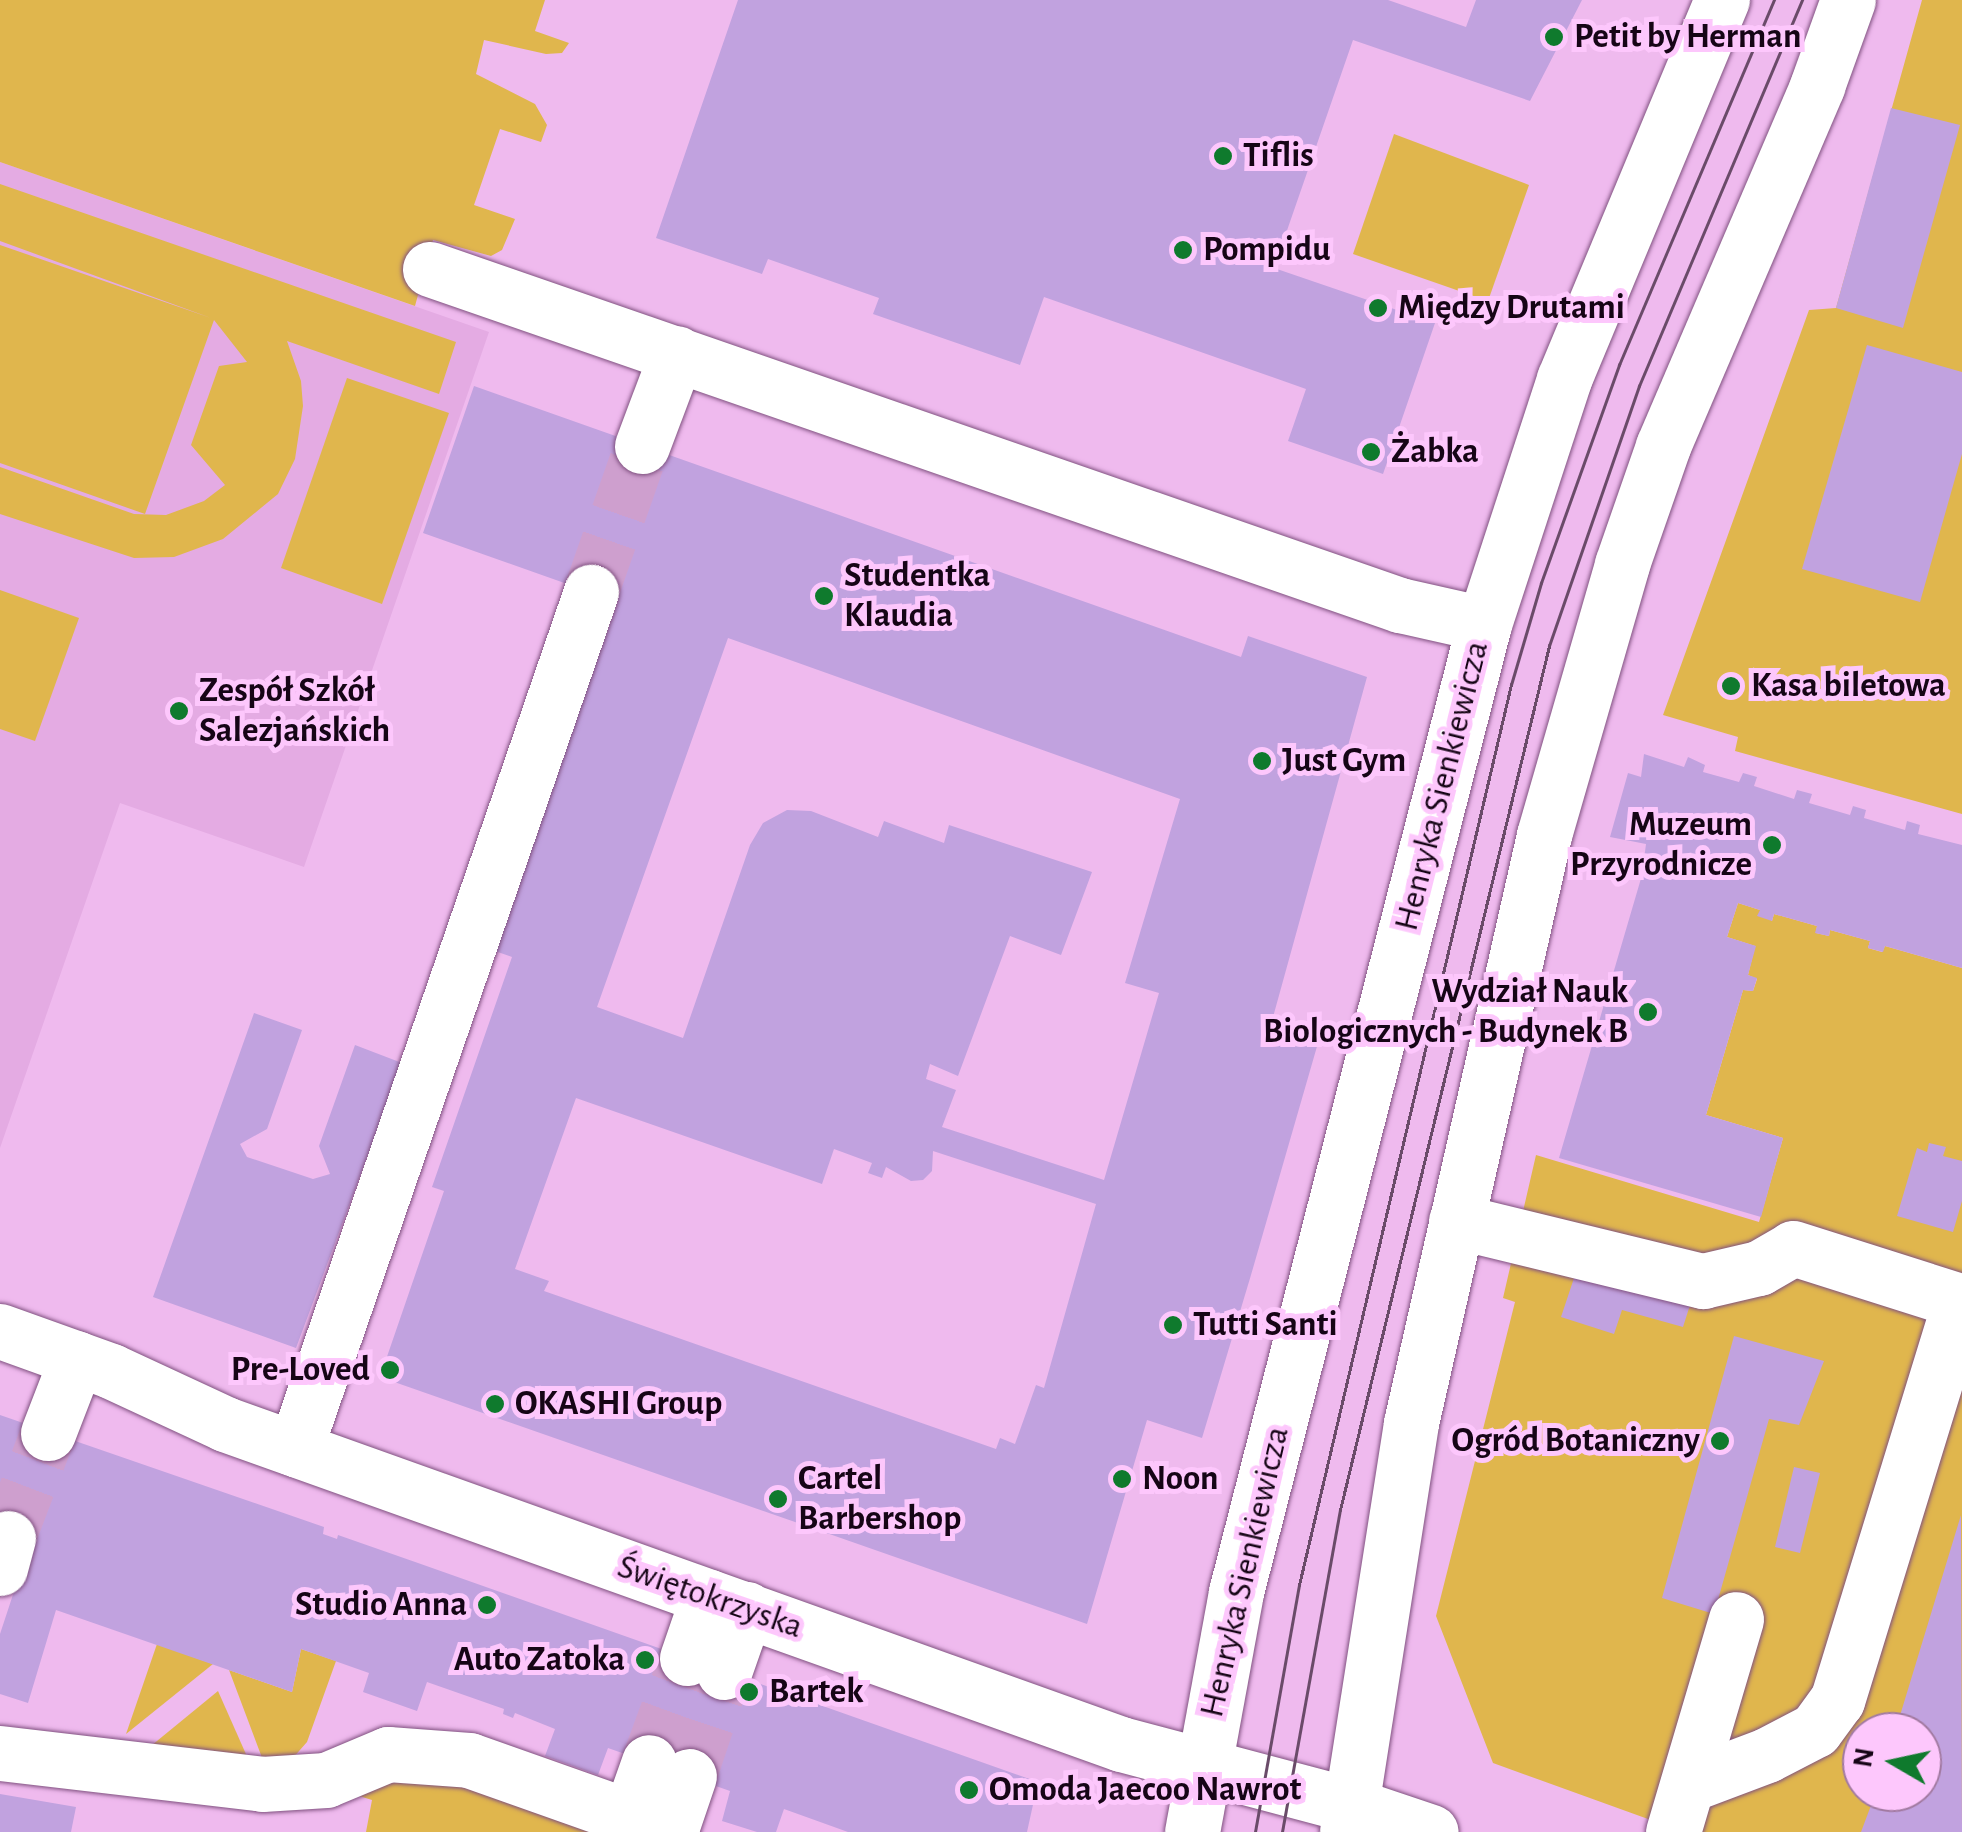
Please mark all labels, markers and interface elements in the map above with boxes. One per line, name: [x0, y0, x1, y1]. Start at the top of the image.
place label: Petit by Herman: [1574, 16, 1801, 58]
marker: Petit by Herman: [1543, 26, 1565, 48]
place label: Tiflis: [1243, 135, 1314, 177]
marker: Tiflis: [1212, 145, 1234, 167]
place label: Pompidu: [1203, 229, 1331, 271]
marker: Pompidu: [1172, 239, 1194, 261]
place label: Między Drutami: [1398, 287, 1625, 329]
marker: Między Drutami: [1367, 297, 1389, 319]
place label: Żabka: [1391, 431, 1479, 473]
marker: Żabka: [1360, 441, 1382, 463]
place label: Studentka Klaudia: [844, 555, 990, 637]
marker: Studentka Klaudia: [813, 585, 835, 607]
street label: Henryka Sienkiewicza: [1386, 637, 1498, 935]
place label: Kasa biletowa: [1751, 665, 1946, 707]
place label: Zespół Szkół Salezjańskich: [199, 670, 390, 752]
marker: Kasa biletowa: [1720, 675, 1742, 697]
marker: Zespół Szkół Salezjańskich: [168, 700, 190, 722]
place label: Just Gym: [1282, 740, 1406, 782]
marker: Just Gym: [1251, 750, 1273, 772]
place label: Muzeum Przyrodnicze: [1570, 804, 1752, 886]
marker: Muzeum Przyrodnicze: [1761, 834, 1783, 856]
place label: Wydział Nauk Biologicznych - Budynek B: [1263, 971, 1628, 1053]
marker: Wydział Nauk Biologicznych - Budynek B: [1637, 1001, 1659, 1023]
place label: Tutti Santi: [1193, 1304, 1338, 1346]
marker: Tutti Santi: [1162, 1314, 1184, 1336]
place label: Pre-Loved: [231, 1349, 370, 1391]
marker: Pre-Loved: [379, 1359, 401, 1381]
place label: OKASHI Group: [515, 1383, 722, 1425]
marker: OKASHI Group: [484, 1393, 506, 1415]
place label: Ogród Botaniczny: [1451, 1420, 1700, 1462]
street label: Henryka Sienkiewicza: [1191, 1423, 1299, 1721]
marker: Ogród Botaniczny: [1709, 1430, 1731, 1452]
place label: Cartel Barbershop: [798, 1458, 961, 1540]
place label: Noon: [1142, 1458, 1219, 1500]
marker: Noon: [1111, 1468, 1133, 1490]
marker: Cartel Barbershop: [767, 1488, 789, 1510]
street label: Świętokrzyska: [612, 1546, 808, 1648]
place label: Studio Anna: [295, 1584, 467, 1626]
marker: Studio Anna: [476, 1594, 498, 1616]
place label: Auto Zatoka: [454, 1639, 625, 1681]
marker: Auto Zatoka: [634, 1649, 656, 1671]
place label: Bartek: [769, 1671, 863, 1713]
marker: Bartek: [738, 1681, 760, 1703]
north arrow: [1842, 1712, 1942, 1812]
text: N: [1849, 1746, 1880, 1769]
place label: Omoda Jaecoo Nawrot: [989, 1769, 1301, 1811]
marker: Omoda Jaecoo Nawrot: [958, 1779, 980, 1801]

